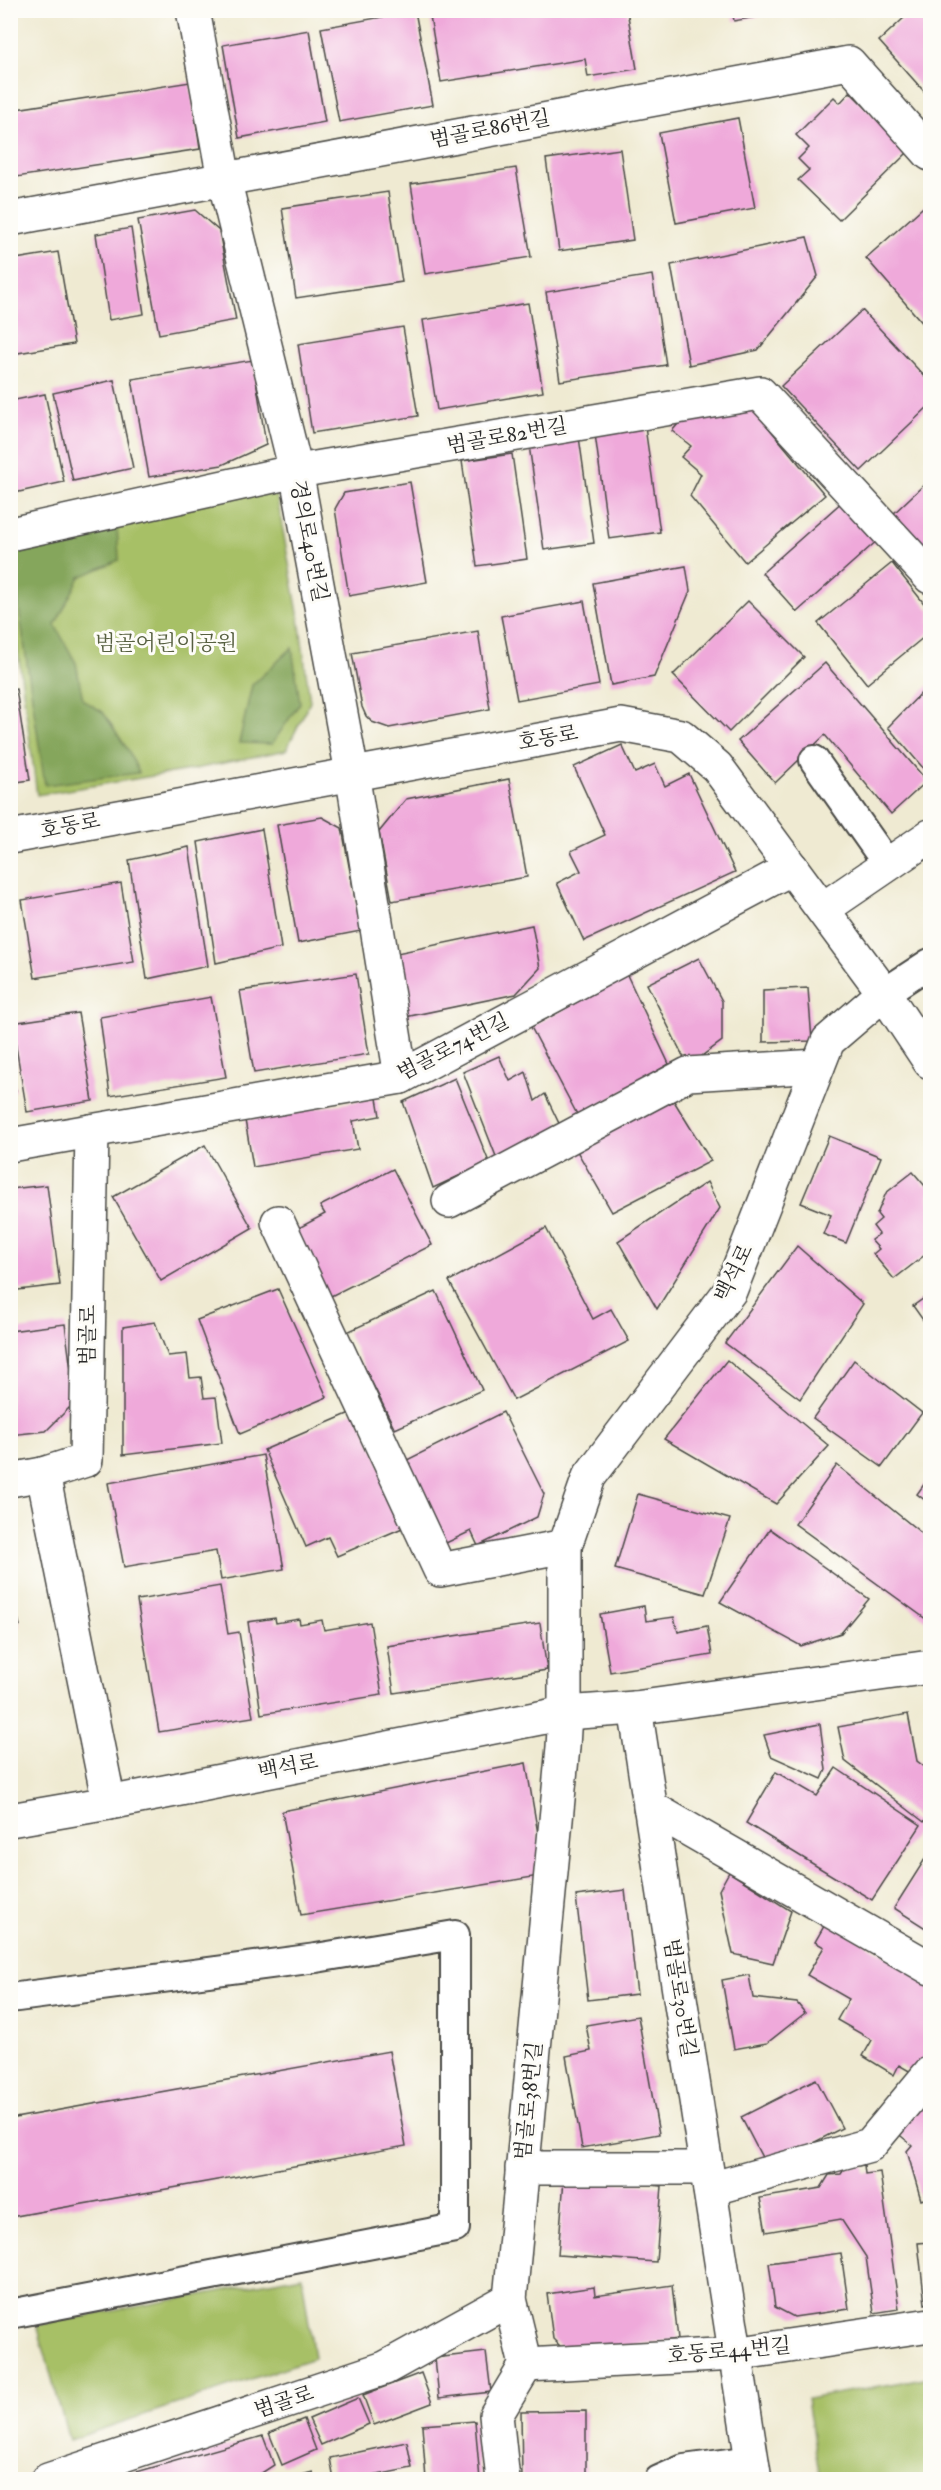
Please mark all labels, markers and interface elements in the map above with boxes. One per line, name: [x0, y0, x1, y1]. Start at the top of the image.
street label: 범골로86번길: [428, 104, 552, 154]
street label: 범골로82번길: [445, 412, 569, 460]
street label: 경의로40번길: [284, 478, 334, 604]
park label: 범골어린이공원: [95, 630, 237, 657]
street label: 호동로: [516, 719, 580, 757]
street label: 호동로: [38, 807, 102, 845]
street label: 범골로74번길: [393, 1007, 513, 1087]
street label: 백석로: [709, 1240, 759, 1306]
street label: 범골로: [74, 1304, 102, 1366]
street label: 백석로: [256, 1748, 320, 1786]
street label: 범골로30번길: [657, 1936, 703, 2060]
street label: 범골로38번길: [509, 2040, 549, 2162]
street label: 호동로44번길: [666, 2332, 792, 2370]
street label: 범골로: [251, 2380, 317, 2424]

